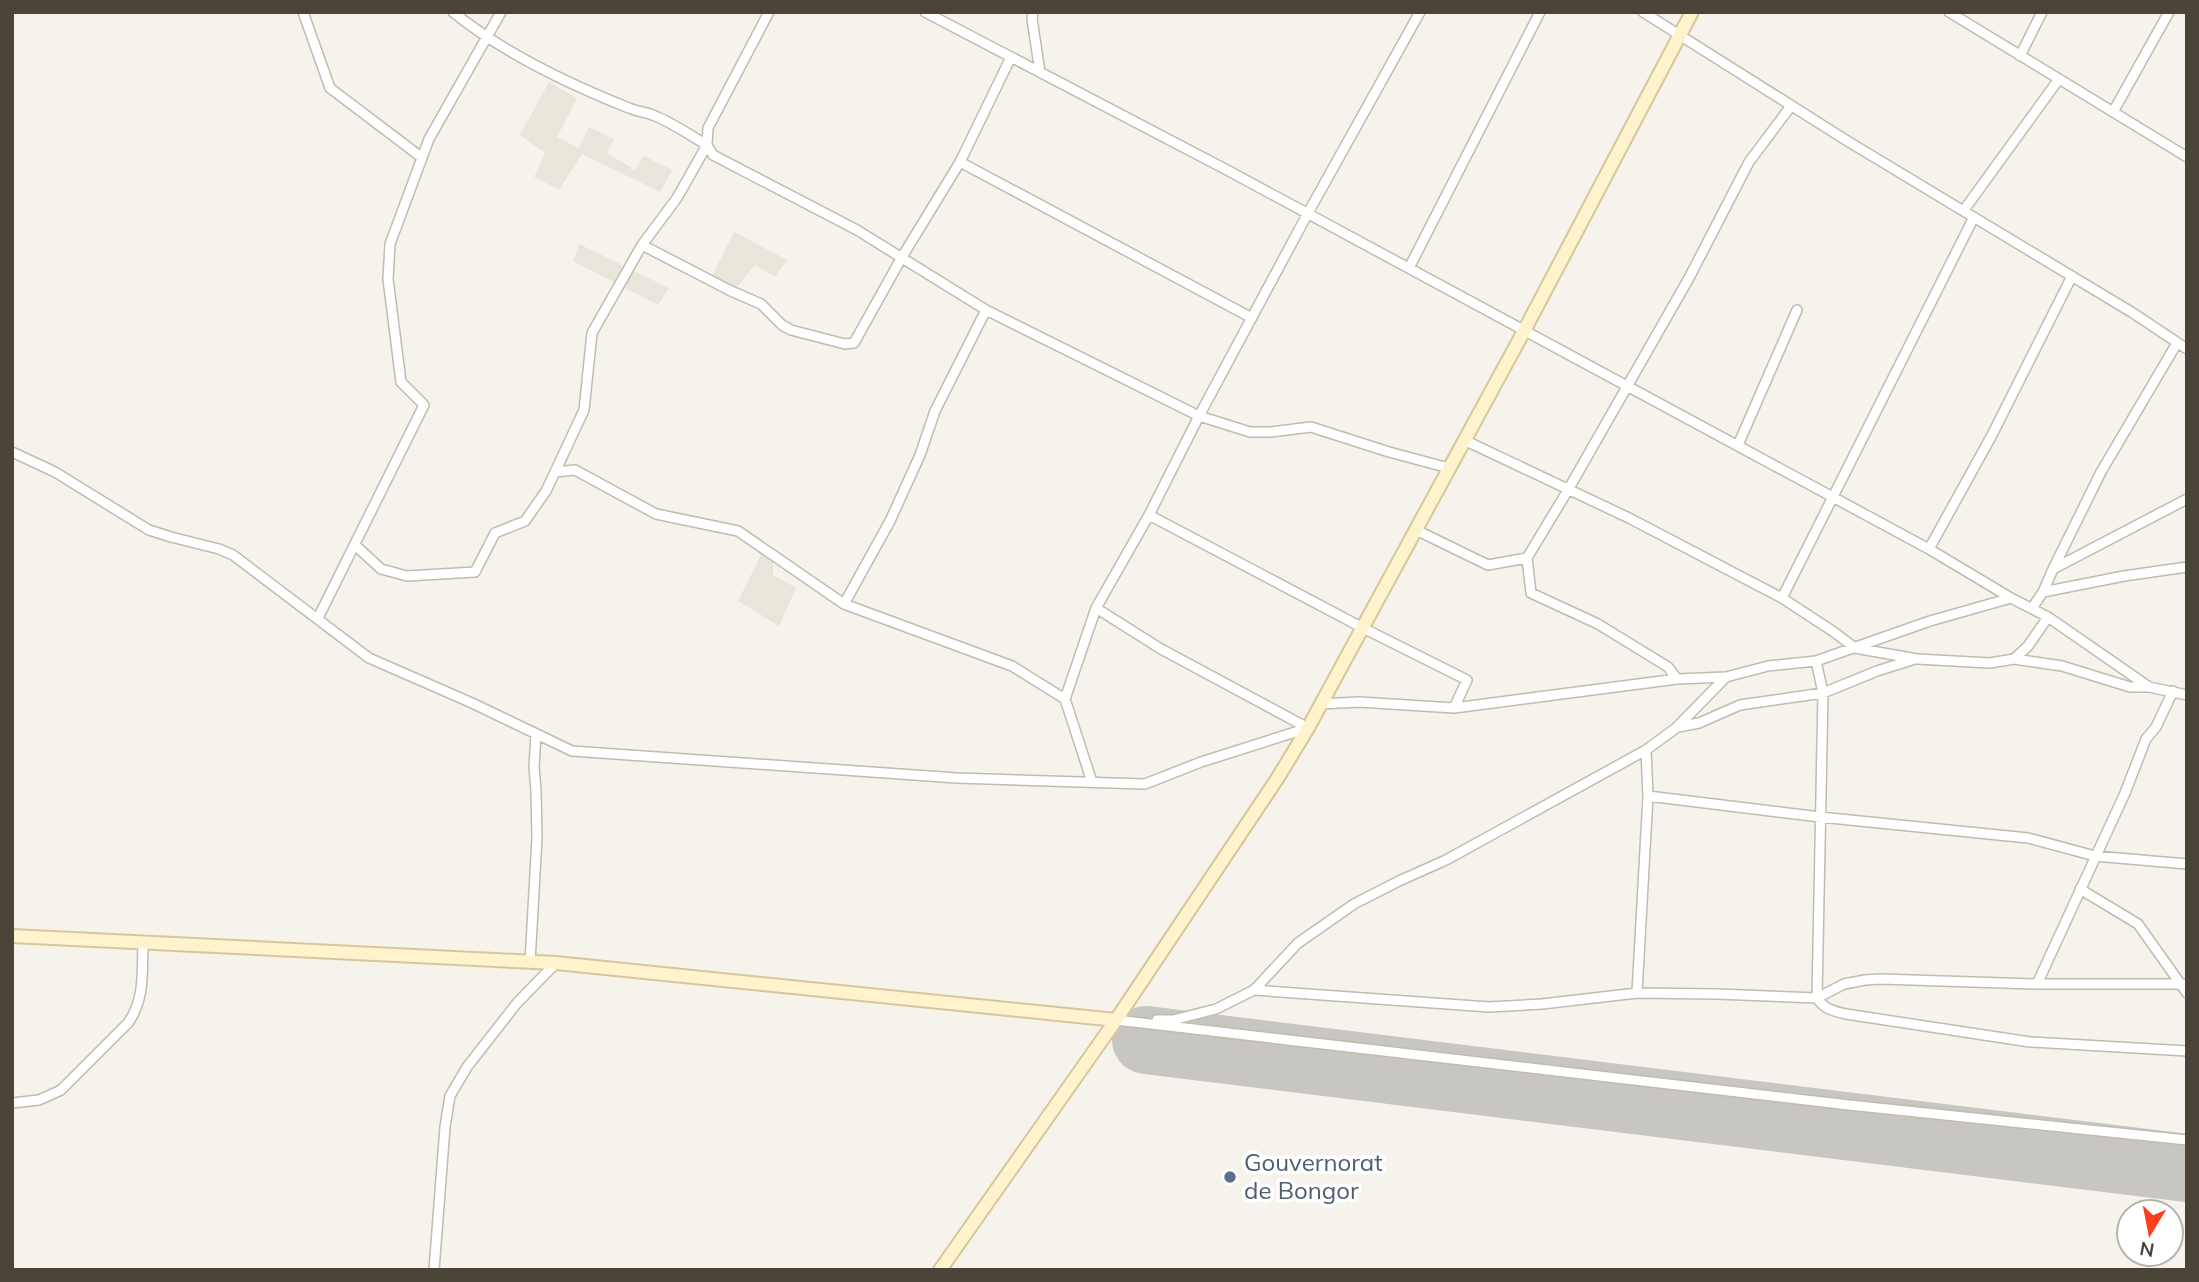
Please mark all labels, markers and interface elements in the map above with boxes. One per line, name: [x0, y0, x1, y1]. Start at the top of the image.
place label: Gouvernorat de Bongor: [1244, 1147, 1383, 1205]
marker: Gouvernorat de Bongor: [1222, 1169, 1238, 1185]
north arrow: [2115, 1198, 2185, 1268]
text: N: [2138, 1237, 2156, 1263]

